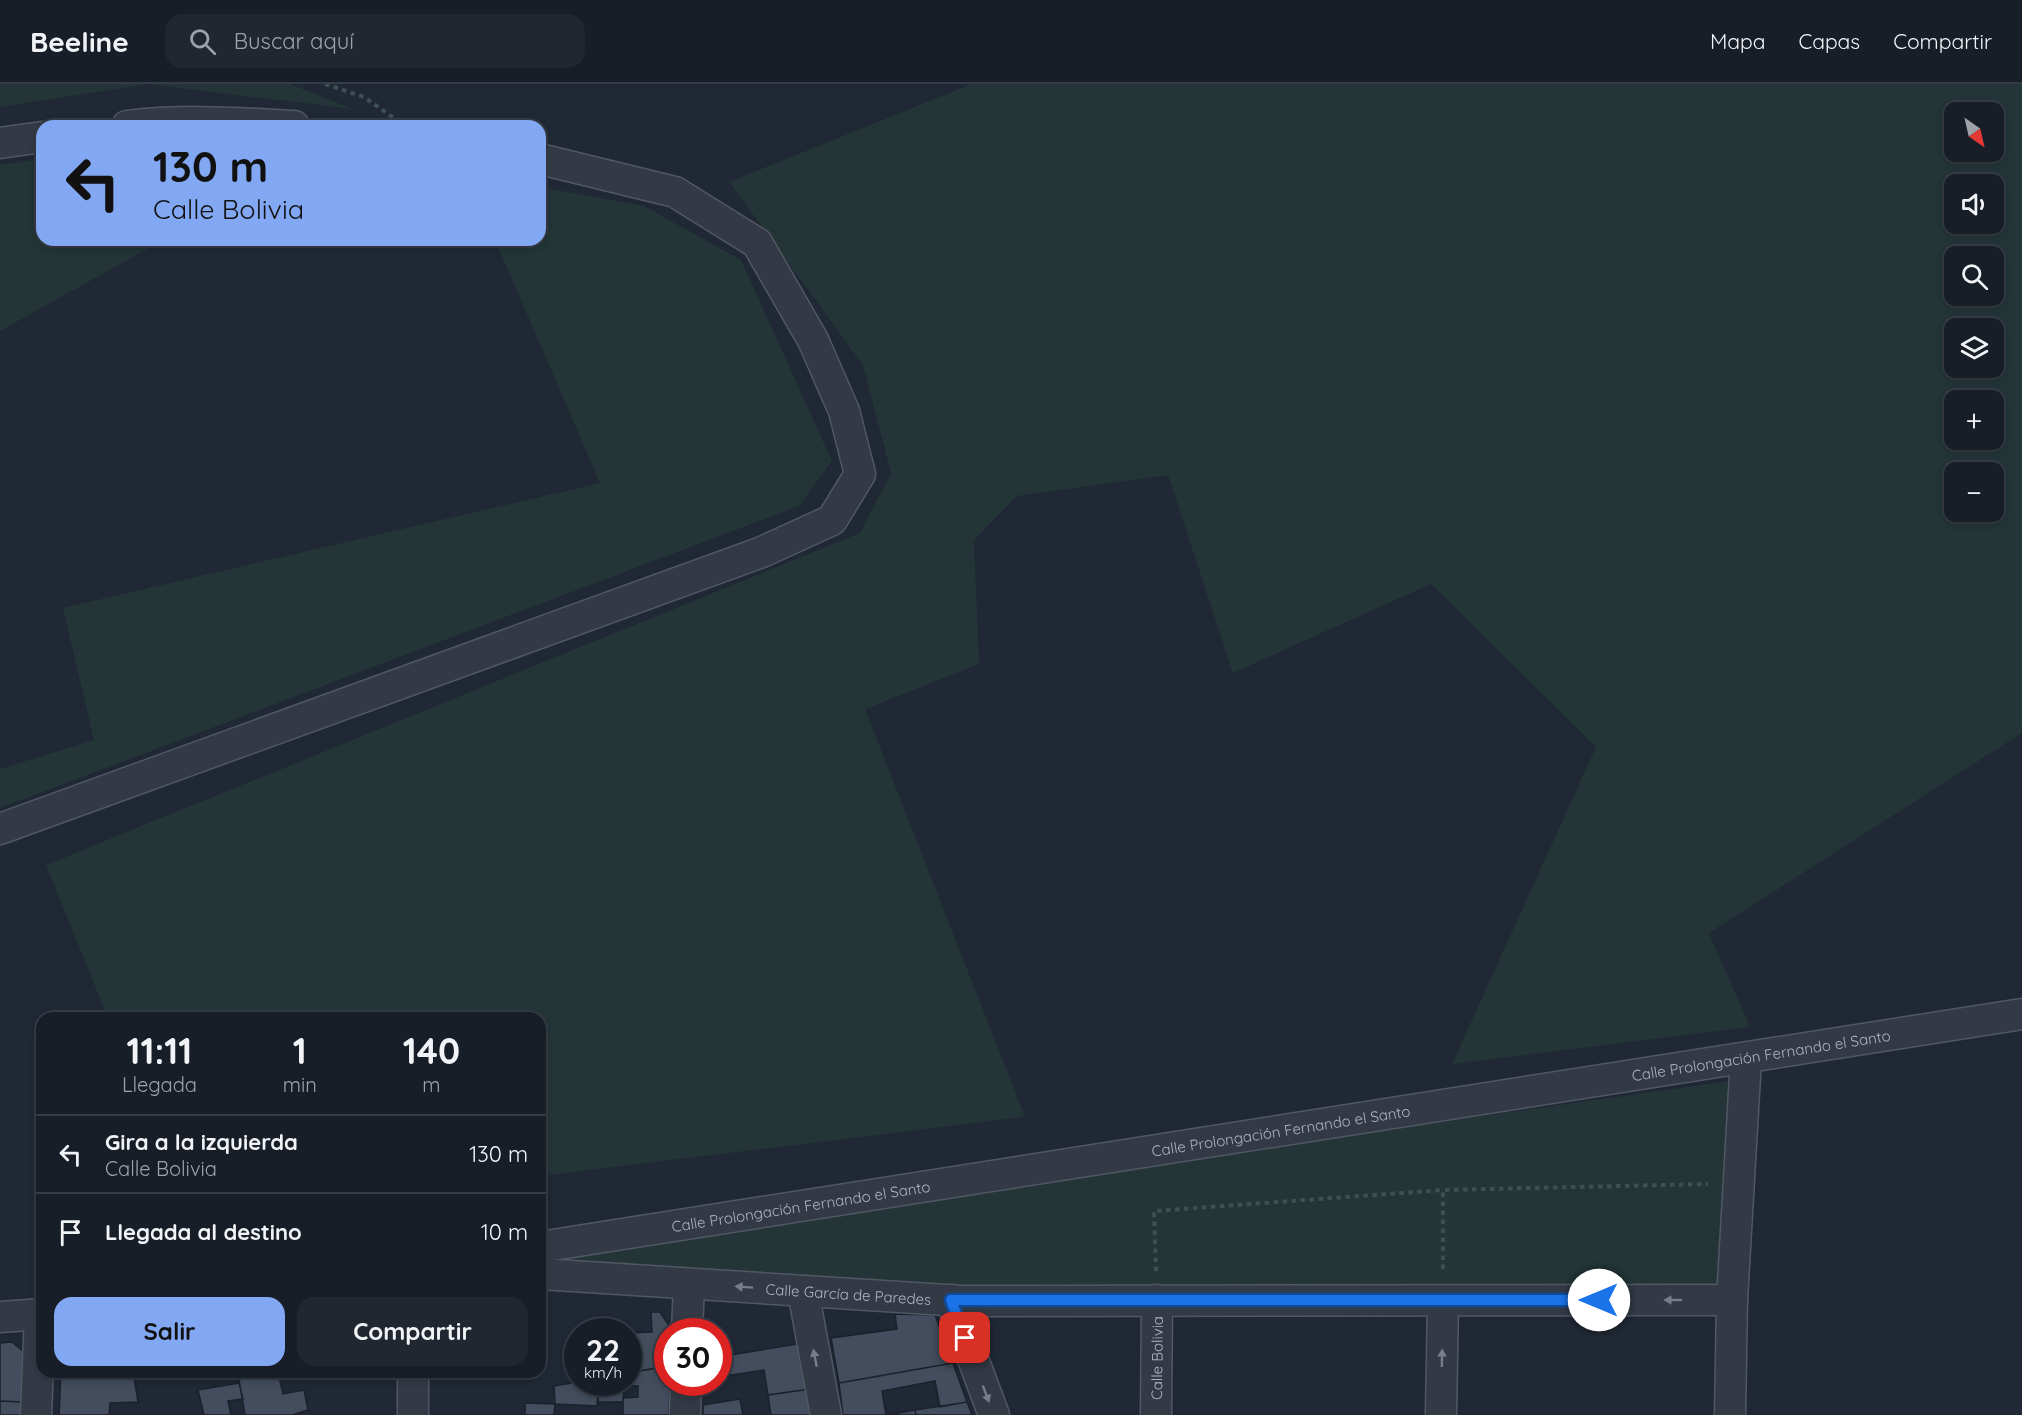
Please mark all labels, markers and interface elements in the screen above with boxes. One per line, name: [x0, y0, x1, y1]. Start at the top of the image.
search box: [165, 14, 585, 68]
text: Beeline: [30, 24, 129, 59]
icon: search: [186, 25, 219, 58]
text: Buscar aquí: [234, 27, 354, 55]
text: Mapa: [1710, 28, 1765, 54]
text: Capas: [1798, 28, 1860, 54]
text: Compartir: [1893, 28, 1992, 54]
north arrow: [1944, 102, 2004, 162]
map controls: [1944, 102, 2004, 522]
text: 130 m: [153, 140, 268, 193]
icon: left: [54, 144, 132, 222]
button: sound: [1944, 174, 2004, 234]
text: Calle Bolivia: [153, 192, 304, 226]
button: search: [1944, 246, 2004, 306]
button: layers: [1944, 318, 2004, 378]
button: +: [1944, 390, 2004, 450]
button: −: [1944, 462, 2004, 522]
street label: Calle Prolongación Fernando el Santo: [1630, 1025, 1892, 1085]
text: 11:11: [126, 1028, 192, 1073]
text: 1: [293, 1028, 307, 1073]
text: 140: [403, 1028, 460, 1073]
text: Llegada: [122, 1072, 197, 1097]
text: min: [283, 1072, 317, 1097]
text: m: [422, 1072, 441, 1097]
street label: Calle Prolongación Fernando el Santo: [1150, 1101, 1412, 1160]
text: Gira a la izquierda: [105, 1128, 298, 1156]
icon: left: [54, 1138, 87, 1171]
text: 130 m: [469, 1140, 528, 1168]
text: Calle Bolivia: [105, 1156, 217, 1181]
street label: Calle Prolongación Fernando el Santo: [670, 1176, 931, 1236]
icon: arrive: [54, 1216, 87, 1249]
text: Llegada al destino: [105, 1218, 302, 1246]
text: 10 m: [481, 1218, 528, 1246]
position arrow: [1567, 1268, 1631, 1332]
street label: Calle García de Paredes: [765, 1279, 932, 1309]
one-way arrow: [734, 1282, 753, 1292]
one-way arrow: [1664, 1295, 1683, 1305]
button: Salir: [54, 1297, 285, 1366]
button: Compartir: [297, 1297, 528, 1366]
pin: [939, 1312, 990, 1363]
street label: Calle Bolivia: [1147, 1316, 1166, 1400]
speed limit sign: 30: [654, 1318, 732, 1396]
icon: arrive: [948, 1321, 981, 1354]
text: 22: [586, 1331, 620, 1369]
one-way arrow: [810, 1348, 819, 1367]
one-way arrow: [1438, 1348, 1447, 1367]
text: km/h: [584, 1363, 622, 1382]
one-way arrow: [982, 1385, 992, 1403]

